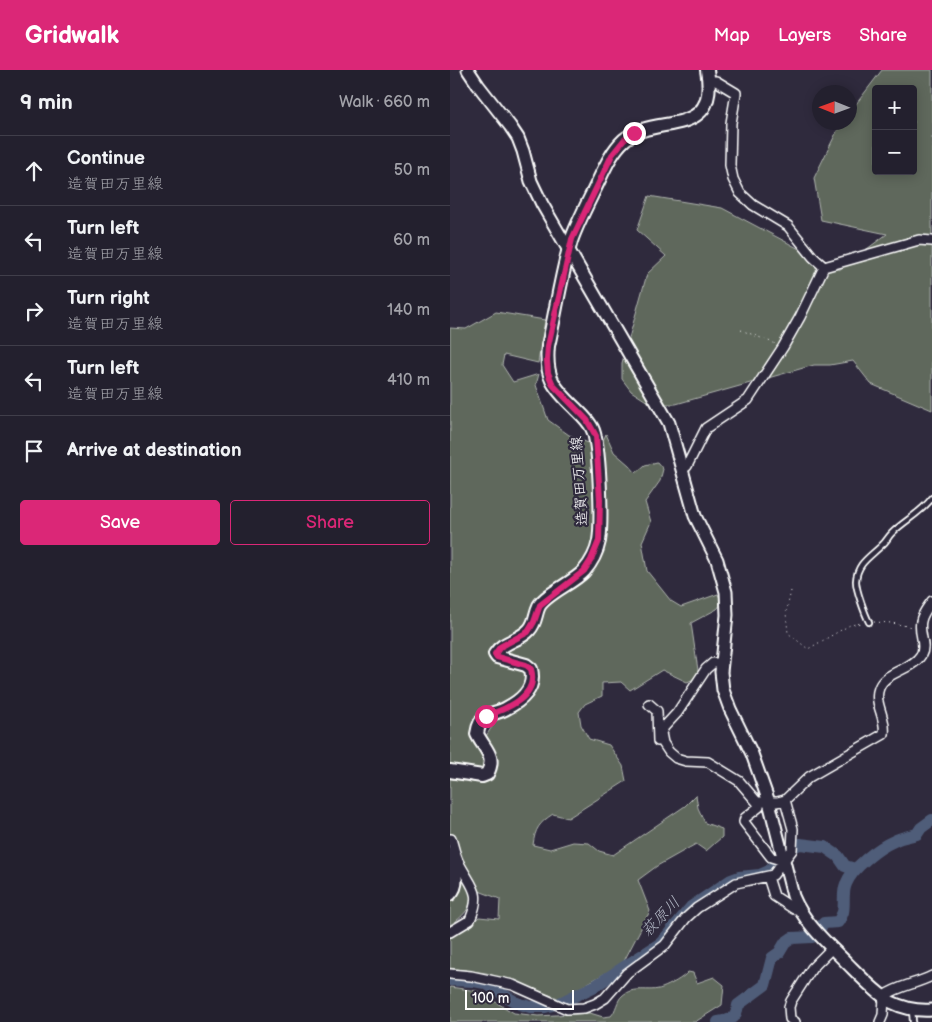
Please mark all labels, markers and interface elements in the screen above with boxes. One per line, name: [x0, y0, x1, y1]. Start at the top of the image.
text: Gridwalk: [25, 21, 119, 50]
text: Map: [714, 25, 750, 46]
text: Layers: [778, 25, 831, 46]
text: Share: [859, 25, 907, 46]
north arrow: [812, 85, 857, 130]
map controls: [872, 85, 917, 175]
button: +: [872, 85, 917, 130]
text: 9 min: [20, 90, 73, 115]
text: Walk · 660 m: [339, 93, 430, 112]
route end: [623, 122, 646, 145]
button: −: [872, 130, 917, 175]
text: Continue: [67, 147, 145, 170]
icon: ahead: [20, 157, 48, 185]
text: 50 m: [394, 161, 430, 180]
text: 造賀田万里線: [67, 175, 163, 194]
text: Turn left: [67, 217, 139, 240]
icon: left: [20, 227, 48, 255]
text: 60 m: [393, 231, 430, 250]
text: 造賀田万里線: [67, 245, 163, 264]
text: Turn right: [67, 287, 150, 310]
icon: right: [20, 297, 48, 325]
text: 140 m: [387, 301, 430, 320]
text: 造賀田万里線: [67, 315, 163, 334]
text: Turn left: [67, 357, 139, 380]
icon: left: [20, 367, 48, 395]
text: 410 m: [387, 371, 430, 390]
text: 造賀田万里線: [67, 385, 163, 404]
street label: 造賀田万里線: [567, 435, 592, 527]
icon: arrive: [20, 437, 48, 465]
text: Arrive at destination: [67, 439, 242, 462]
button: Save: [20, 500, 220, 545]
button: Share: [230, 500, 430, 545]
route start: [475, 705, 498, 728]
water label: 萩原川: [638, 893, 685, 941]
scale bar: [465, 987, 574, 1010]
text: 100 m: [472, 990, 509, 1007]

